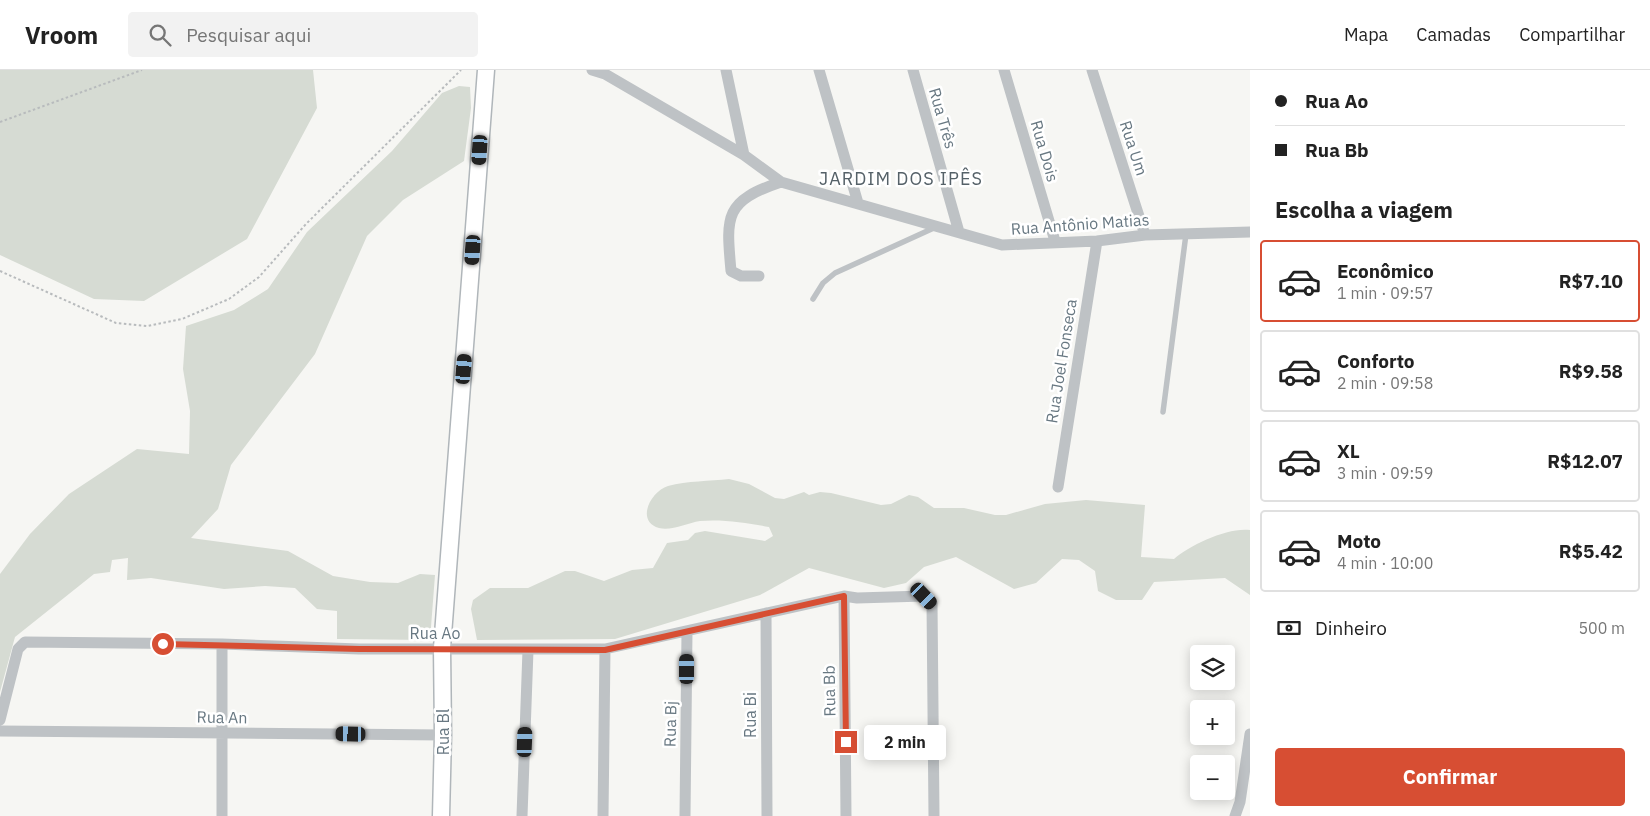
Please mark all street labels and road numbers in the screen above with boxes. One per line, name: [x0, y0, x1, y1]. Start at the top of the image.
street label: Rua Três: [925, 85, 961, 151]
street label: Rua Dois: [1027, 118, 1063, 184]
street label: Rua Um: [1116, 118, 1152, 178]
street label: Rua Antônio Matias: [1010, 209, 1150, 239]
street label: Rua Joel Fonseca: [1041, 297, 1081, 425]
street label: Rua Ao: [410, 623, 460, 643]
street label: Rua Bb: [819, 665, 839, 717]
street label: Rua Bi: [740, 692, 760, 738]
street label: Rua Bj: [660, 701, 680, 747]
street label: Rua An: [196, 707, 248, 727]
street label: Rua Bl: [433, 709, 453, 755]

